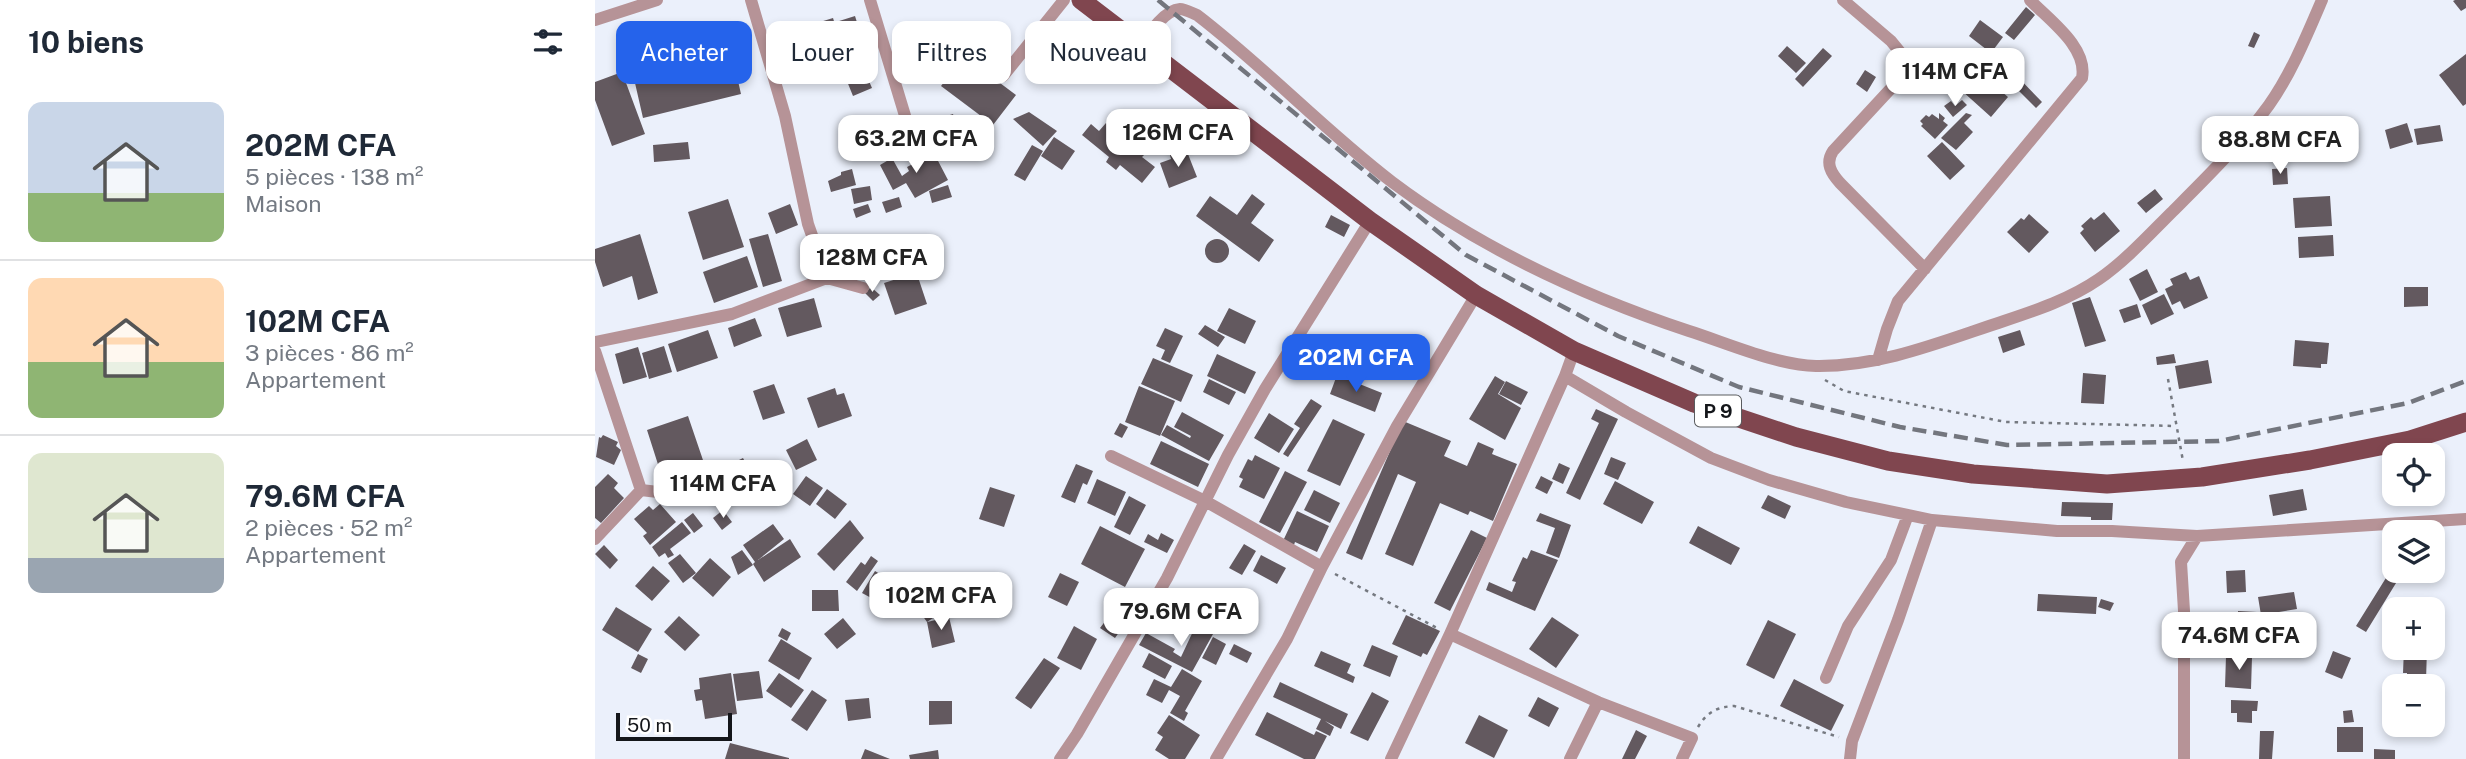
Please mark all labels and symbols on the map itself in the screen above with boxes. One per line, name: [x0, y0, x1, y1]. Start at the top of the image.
pin: 114M CFA: [1883, 48, 2027, 108]
pin: 126M CFA: [1106, 110, 1250, 169]
pin: 63.2M CFA: [836, 116, 996, 175]
pin: 88.8M CFA: [2200, 116, 2360, 176]
pin: 128M CFA: [800, 234, 944, 294]
pin: 202M CFA: [1284, 334, 1428, 394]
road number: P 9: [1695, 396, 1741, 426]
pin: 114M CFA: [651, 461, 795, 520]
pin: 102M CFA: [869, 572, 1013, 632]
pin: 79.6M CFA: [1101, 588, 1261, 648]
pin: 74.6M CFA: [2159, 612, 2319, 672]
scale bar: [616, 710, 731, 742]

